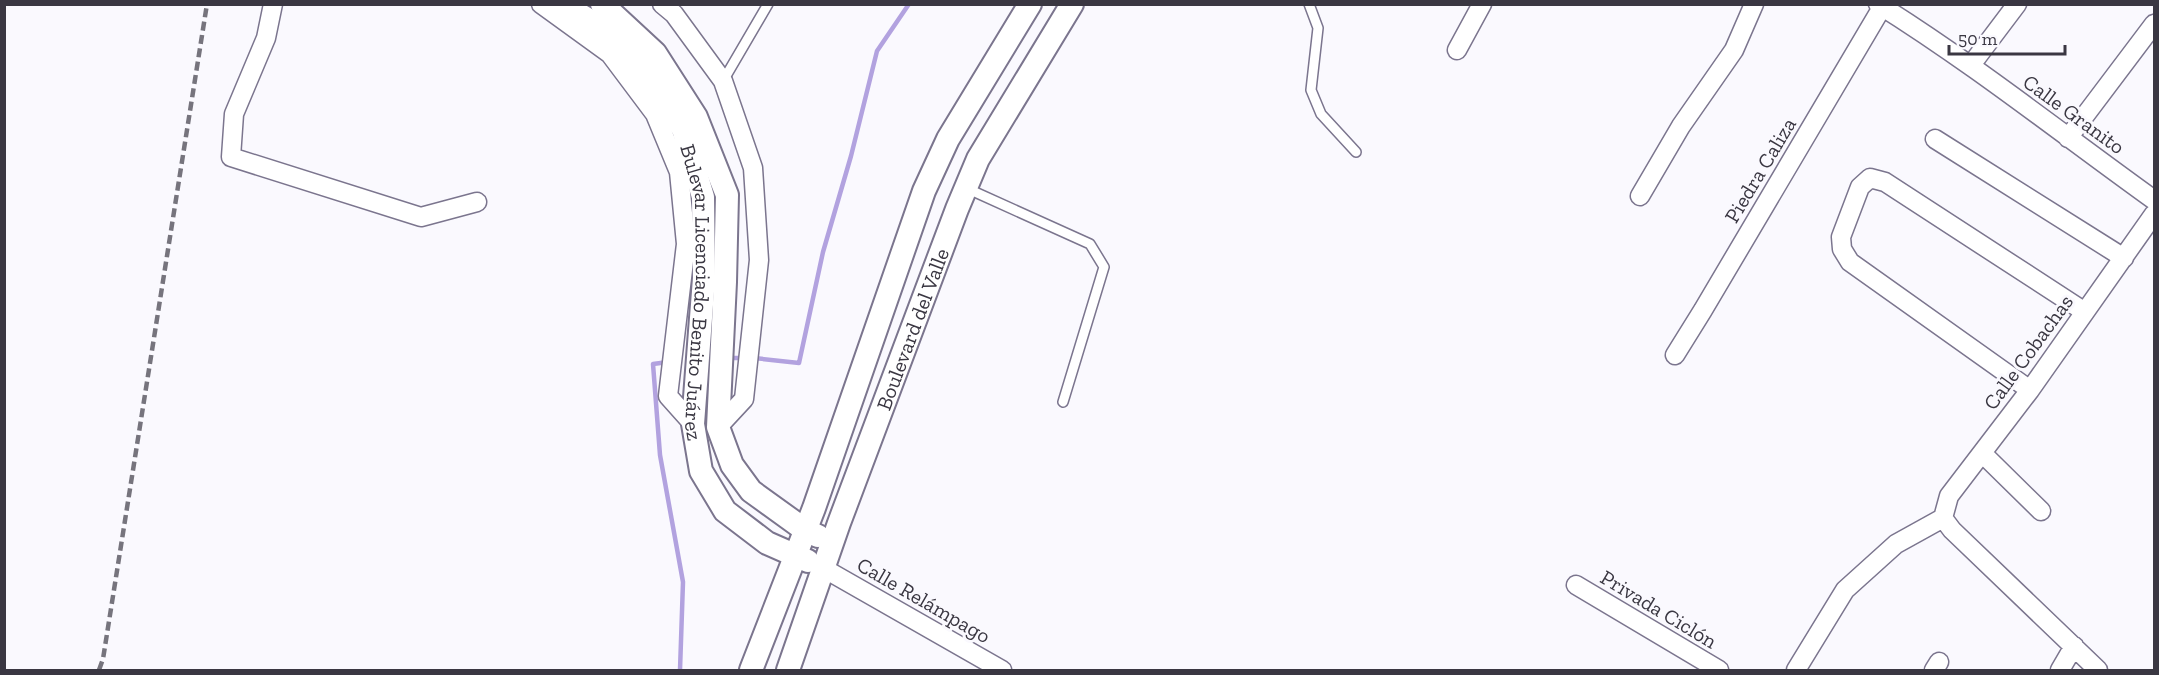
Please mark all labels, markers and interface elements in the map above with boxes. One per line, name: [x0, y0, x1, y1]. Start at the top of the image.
scale bar: [1949, 18, 2064, 56]
text: 50 m: [1958, 28, 1998, 50]
street label: Calle Granito: [2018, 69, 2130, 159]
street label: Piedra Caliza: [1719, 113, 1801, 227]
street label: Bulevar Licenciado Benito Juárez: [676, 141, 717, 443]
street label: Boulevard del Valle: [870, 244, 954, 413]
street label: Calle Cobachas: [1978, 290, 2078, 414]
street label: Calle Relámpago: [853, 552, 995, 648]
street label: Privada Ciclón: [1596, 564, 1722, 654]

